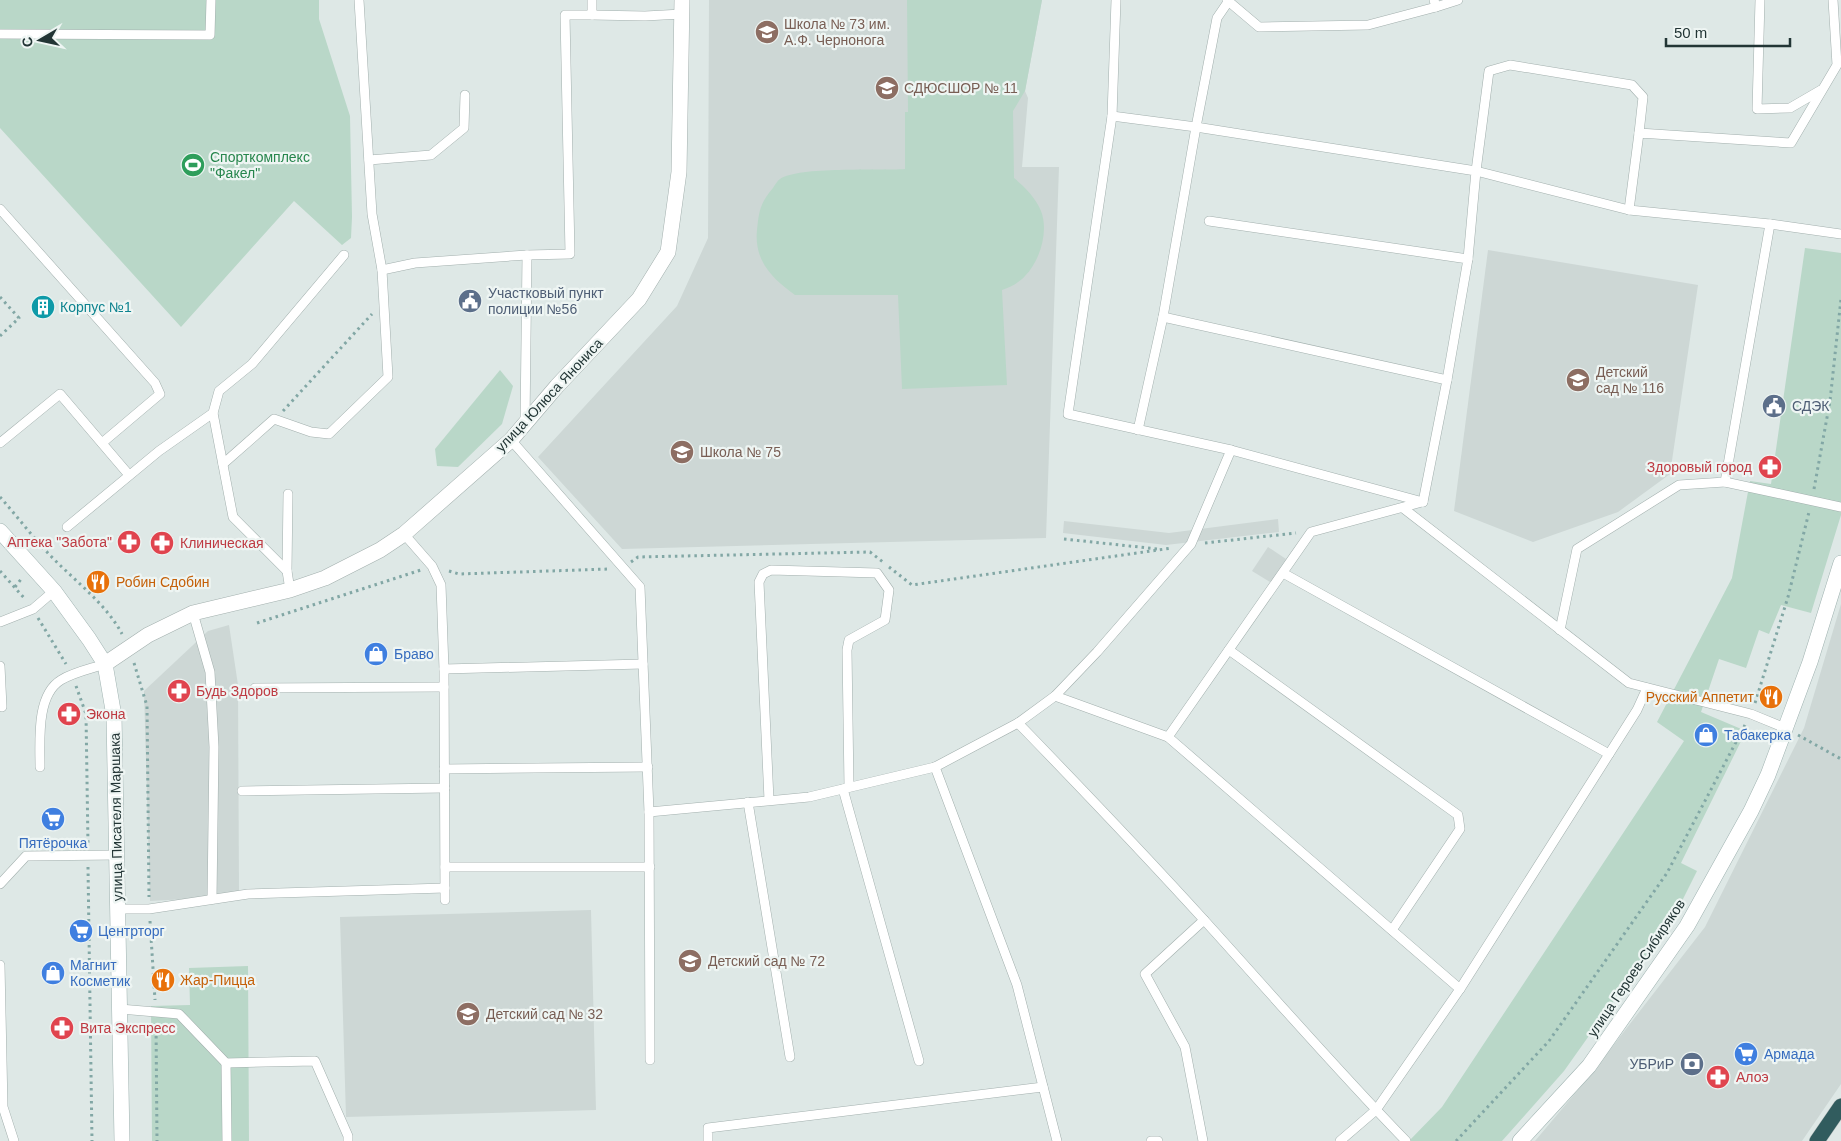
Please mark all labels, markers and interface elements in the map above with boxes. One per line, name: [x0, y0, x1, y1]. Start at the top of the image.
north arrow: [15, 15, 65, 65]
scale bar: [1666, 15, 1790, 47]
place label: Школа № 73 им. А.Ф. Чернонога: [784, 16, 890, 48]
school or university icon: Школа № 73 им. А.Ф. Чернонога: [754, 19, 780, 45]
text: 50 m: [1674, 24, 1707, 41]
text: С: [18, 36, 36, 48]
school or university icon: СДЮСШОР № 11: [874, 75, 900, 101]
place label: СДЮСШОР № 11: [904, 80, 1018, 96]
place label: Спорткомплекс "Факел": [210, 149, 310, 181]
sports icon: Спорткомплекс "Факел": [180, 152, 206, 178]
place label: Участковый пункт полиции №56: [488, 285, 604, 317]
public building icon: Участковый пункт полиции №56: [457, 288, 483, 314]
building icon: Корпус №1: [30, 294, 56, 320]
place label: Корпус №1: [60, 299, 132, 315]
street label: улица Юлюса Янониса: [492, 335, 606, 455]
place label: Детский сад № 116: [1596, 364, 1664, 396]
school or university icon: Детский сад № 116: [1565, 367, 1591, 393]
public building icon: СДЭК: [1761, 393, 1787, 419]
place label: СДЭК: [1792, 398, 1830, 414]
school or university icon: Школа № 75: [669, 439, 695, 465]
place label: Школа № 75: [700, 444, 781, 460]
pharmacy icon: Здоровый город: [1757, 454, 1783, 480]
place label: Здоровый город: [1647, 459, 1752, 475]
pharmacy icon: Аптека "Забота": [116, 529, 142, 555]
pharmacy icon: Клиническая: [149, 530, 175, 556]
place label: Аптека "Забота": [7, 534, 112, 550]
place label: Клиническая: [180, 535, 264, 551]
restaurant icon: Робин Сдобин: [85, 569, 111, 595]
place label: Робин Сдобин: [116, 574, 210, 590]
shop icon: Браво: [363, 641, 389, 667]
place label: Браво: [394, 646, 434, 662]
pharmacy icon: Будь Здоров: [166, 678, 192, 704]
place label: Будь Здоров: [196, 683, 278, 699]
restaurant icon: Русский Аппетит: [1758, 684, 1784, 710]
place label: Русский Аппетит: [1646, 689, 1755, 705]
pharmacy icon: Экона: [56, 701, 82, 727]
place label: Экона: [86, 706, 126, 722]
shop icon: Табакерка: [1693, 722, 1719, 748]
place label: Табакерка: [1724, 727, 1791, 743]
street label: улица Писателя Маршака: [107, 732, 125, 901]
supermarket icon: Пятёрочка: [40, 806, 66, 832]
place label: Пятёрочка: [19, 835, 88, 851]
street label: улица Героев-Сибиряков: [1584, 896, 1688, 1040]
supermarket icon: Центрторг: [68, 918, 94, 944]
place label: Центрторг: [98, 923, 165, 939]
school or university icon: Детский сад № 72: [677, 948, 703, 974]
place label: Детский сад № 72: [708, 953, 825, 969]
place label: Магнит Косметик: [70, 957, 131, 989]
shop icon: Магнит Косметик: [40, 960, 66, 986]
restaurant icon: Жар-Пицца: [150, 967, 176, 993]
place label: Жар-Пицца: [180, 972, 255, 988]
school or university icon: Детский сад № 32: [455, 1001, 481, 1027]
place label: Детский сад № 32: [486, 1006, 603, 1022]
pharmacy icon: Вита Экспресс: [49, 1015, 75, 1041]
place label: Вита Экспресс: [80, 1020, 176, 1036]
supermarket icon: Армада: [1733, 1041, 1759, 1067]
place label: Армада: [1764, 1046, 1815, 1062]
bank icon: УБРиР: [1679, 1051, 1705, 1077]
place label: УБРиР: [1629, 1056, 1674, 1072]
pharmacy icon: Алоэ: [1705, 1064, 1731, 1090]
place label: Алоэ: [1736, 1069, 1769, 1085]

